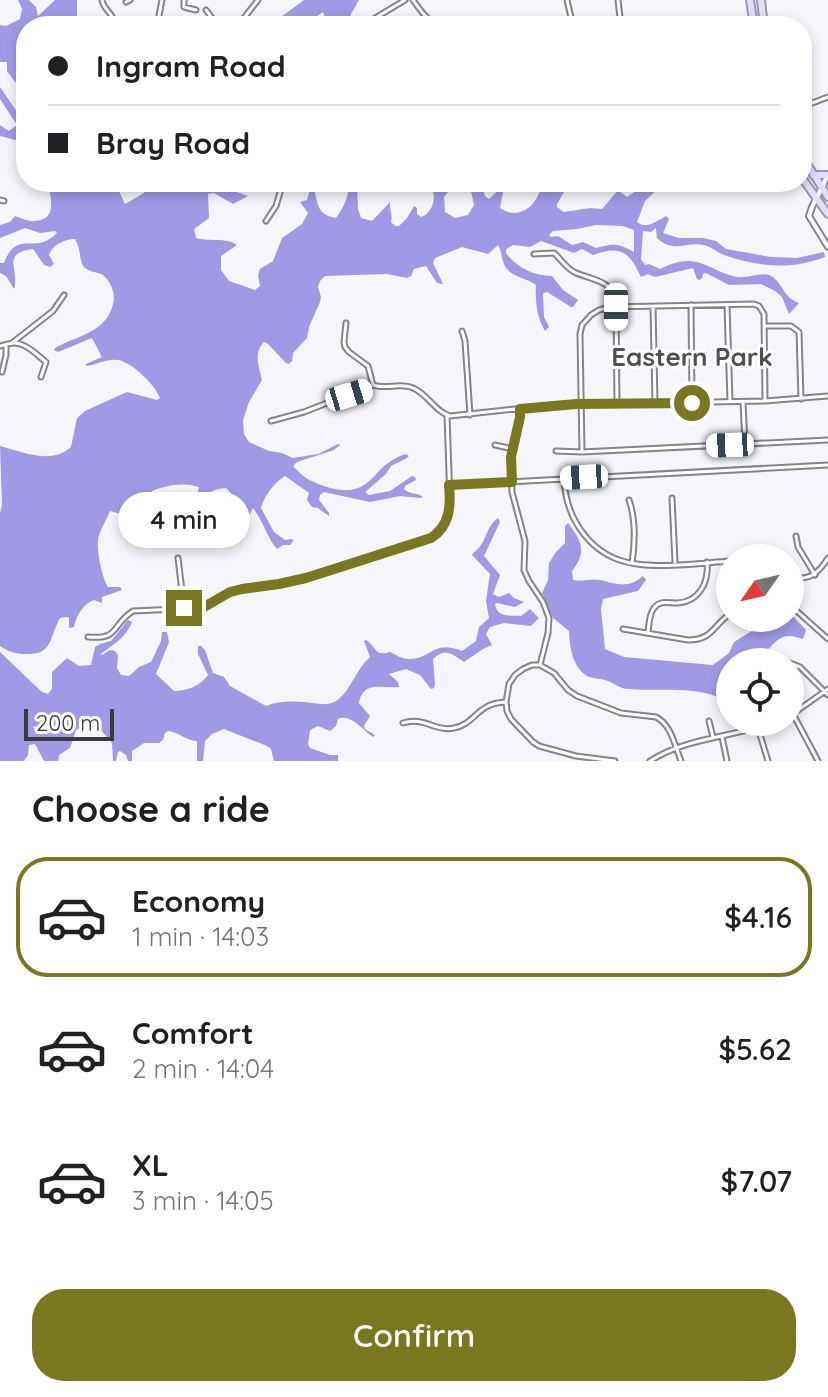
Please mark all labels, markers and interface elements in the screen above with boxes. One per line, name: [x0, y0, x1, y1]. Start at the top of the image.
text: Ingram Road: [96, 47, 286, 85]
text: Bray Road: [96, 124, 250, 162]
car: [604, 283, 628, 331]
district label: Eastern Park: [611, 340, 773, 373]
car: [323, 377, 375, 413]
route start: [674, 385, 710, 421]
car: [706, 432, 754, 458]
car: [559, 464, 609, 490]
callout: 4 min: [118, 492, 250, 548]
text: 4 min: [150, 503, 218, 536]
north arrow: [716, 544, 804, 632]
map controls: [716, 544, 804, 736]
route end: [166, 590, 202, 626]
button: locate: [716, 648, 804, 736]
scale bar: [24, 705, 114, 741]
text: 200 m: [36, 709, 100, 737]
text: Choose a ride: [32, 786, 270, 831]
icon: car: [36, 881, 108, 953]
text: Economy: [132, 882, 265, 920]
text: $4.16: [724, 898, 792, 936]
text: 1 min · 14:03: [132, 920, 269, 953]
icon: car: [36, 1013, 108, 1085]
text: Comfort: [132, 1014, 253, 1052]
text: $5.62: [718, 1030, 792, 1068]
text: 2 min · 14:04: [132, 1052, 274, 1085]
icon: car: [36, 1145, 108, 1217]
text: XL: [132, 1146, 169, 1184]
text: $7.07: [721, 1162, 792, 1200]
text: 3 min · 14:05: [132, 1184, 274, 1217]
button: Confirm: [32, 1289, 796, 1381]

